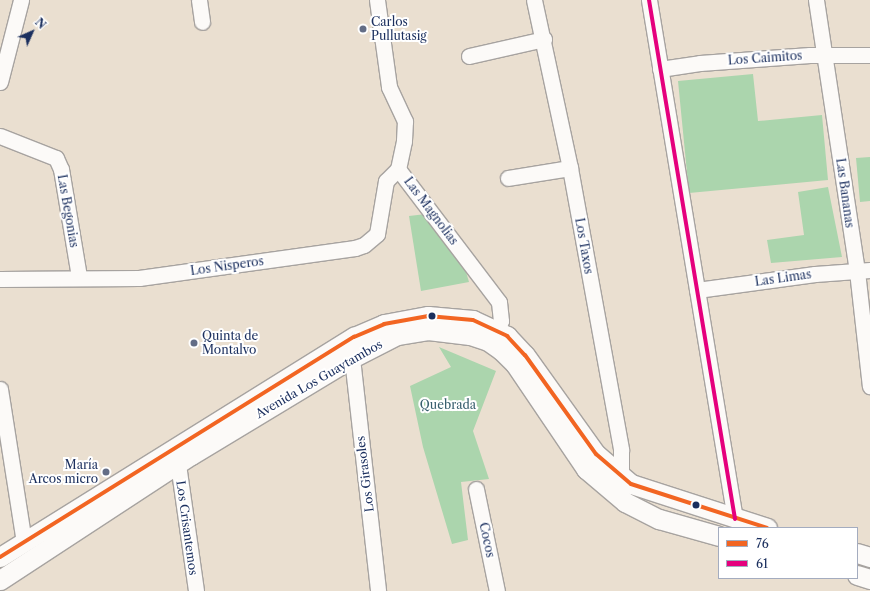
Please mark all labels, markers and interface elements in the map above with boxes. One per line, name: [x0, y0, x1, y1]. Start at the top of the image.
north arrow: [12, 12, 52, 52]
text: N: [32, 15, 49, 32]
place label: Carlos Pullutasig: [371, 15, 427, 43]
marker: Carlos Pullutasig: [358, 24, 368, 34]
street label: Los Caimitos: [727, 48, 803, 68]
street label: Las Bananas: [833, 157, 857, 229]
street label: Las Begonias: [54, 173, 82, 249]
street label: Las Magnolias: [401, 174, 461, 248]
street label: Los Taxos: [572, 217, 596, 275]
street label: Los Nisperos: [189, 254, 265, 278]
street label: Las Limas: [754, 267, 812, 289]
unlabelled marker: [427, 311, 437, 321]
place label: Quinta de Montalvo: [202, 329, 258, 357]
street label: Avenida Los Guaytambos: [253, 337, 385, 421]
marker: Quinta de Montalvo: [189, 338, 199, 348]
park label: Quebrada: [420, 398, 476, 412]
street label: Los Girasoles: [353, 435, 377, 513]
place label: María Arcos micro: [29, 458, 98, 486]
marker: María Arcos micro: [101, 467, 111, 477]
street label: Los Crisantemos: [173, 480, 201, 576]
unlabelled marker: [691, 500, 701, 510]
street label: Cocos: [476, 521, 498, 559]
legend: [718, 527, 858, 579]
text: 76: [756, 536, 769, 551]
text: 61: [756, 556, 768, 571]

